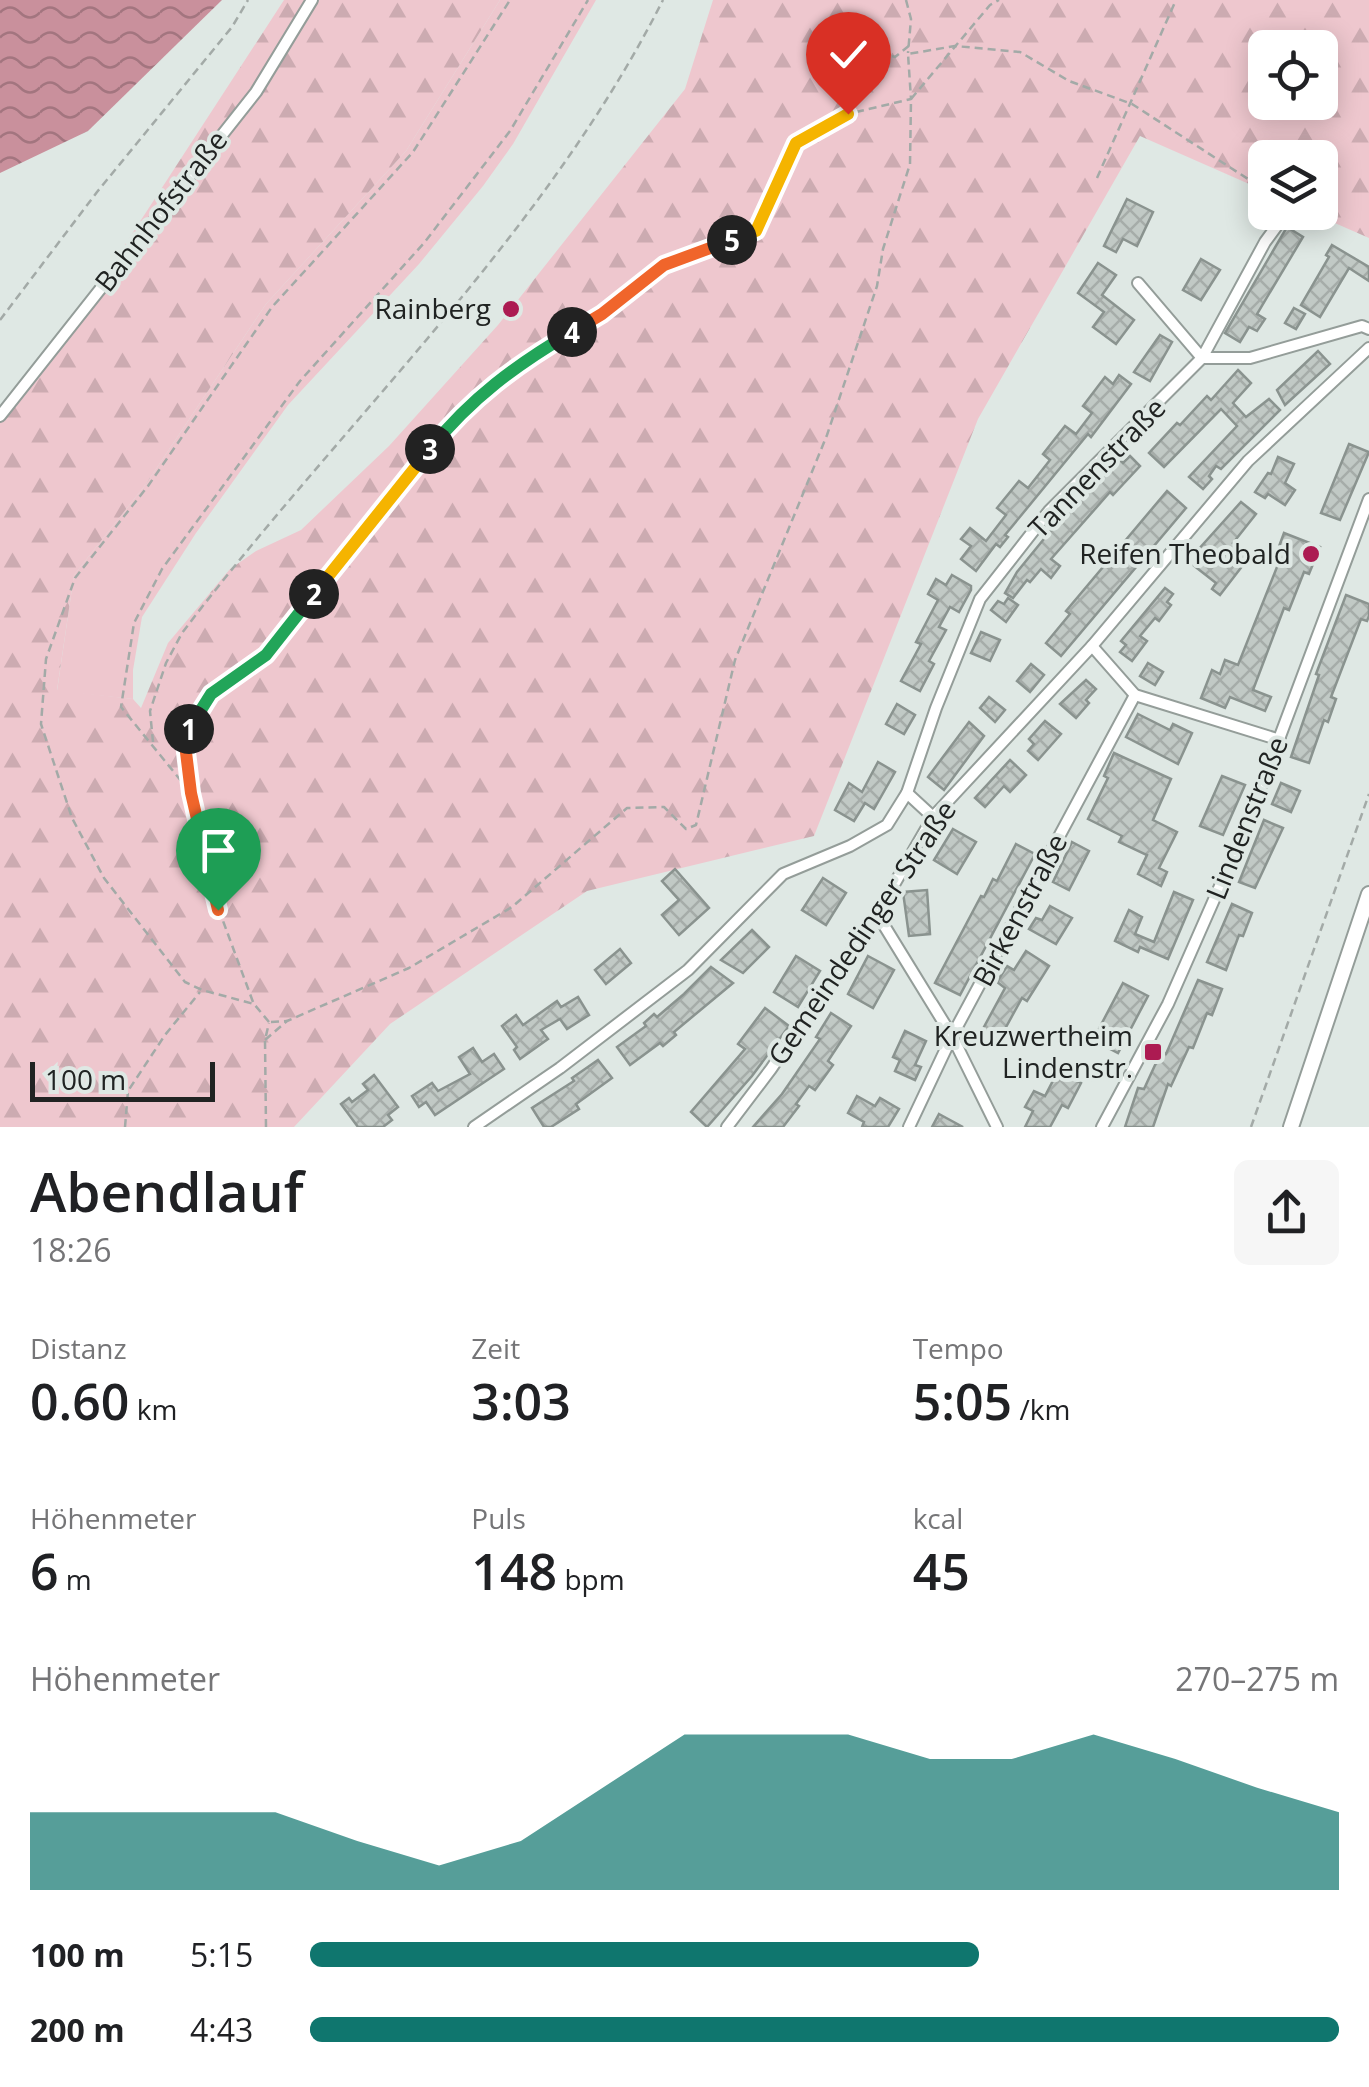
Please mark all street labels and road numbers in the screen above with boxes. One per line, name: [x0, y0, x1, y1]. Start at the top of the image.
street label: Bahnhofstraße: [85, 122, 235, 299]
street label: Tannenstraße: [1020, 389, 1173, 546]
street label: Lindenstraße: [1196, 731, 1296, 905]
street label: Gemeindedinger Straße: [758, 793, 964, 1072]
street label: Birkenstraße: [963, 827, 1075, 992]

